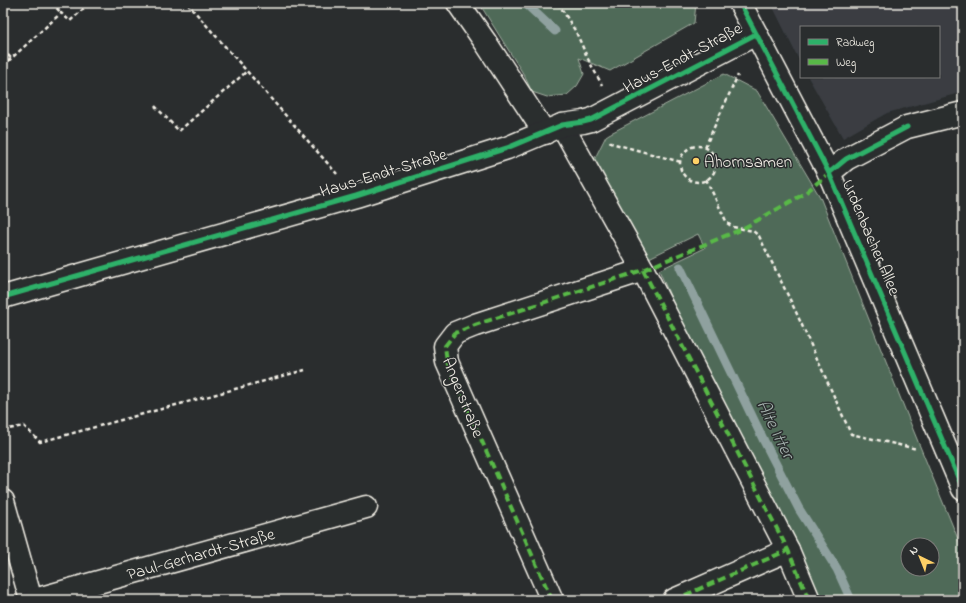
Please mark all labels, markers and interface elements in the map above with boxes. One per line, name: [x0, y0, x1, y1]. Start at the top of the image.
street label: Haus-Endt-Straße: [619, 16, 747, 100]
legend: [800, 26, 940, 78]
text: Radweg: [836, 34, 875, 53]
text: Weg: [836, 54, 856, 73]
street label: Haus-Endt-Straße: [317, 142, 450, 205]
place label: Ahornsamen: [704, 150, 792, 175]
marker: Ahornsamen: [691, 156, 701, 166]
street label: Urdenbacher Allee: [835, 176, 906, 300]
street label: Angerstraße: [433, 354, 490, 443]
water label: Alte Itter: [749, 396, 801, 466]
street label: Paul-Gerhardt-Straße: [124, 522, 278, 587]
north arrow: [900, 537, 940, 577]
text: N: [906, 542, 922, 559]

